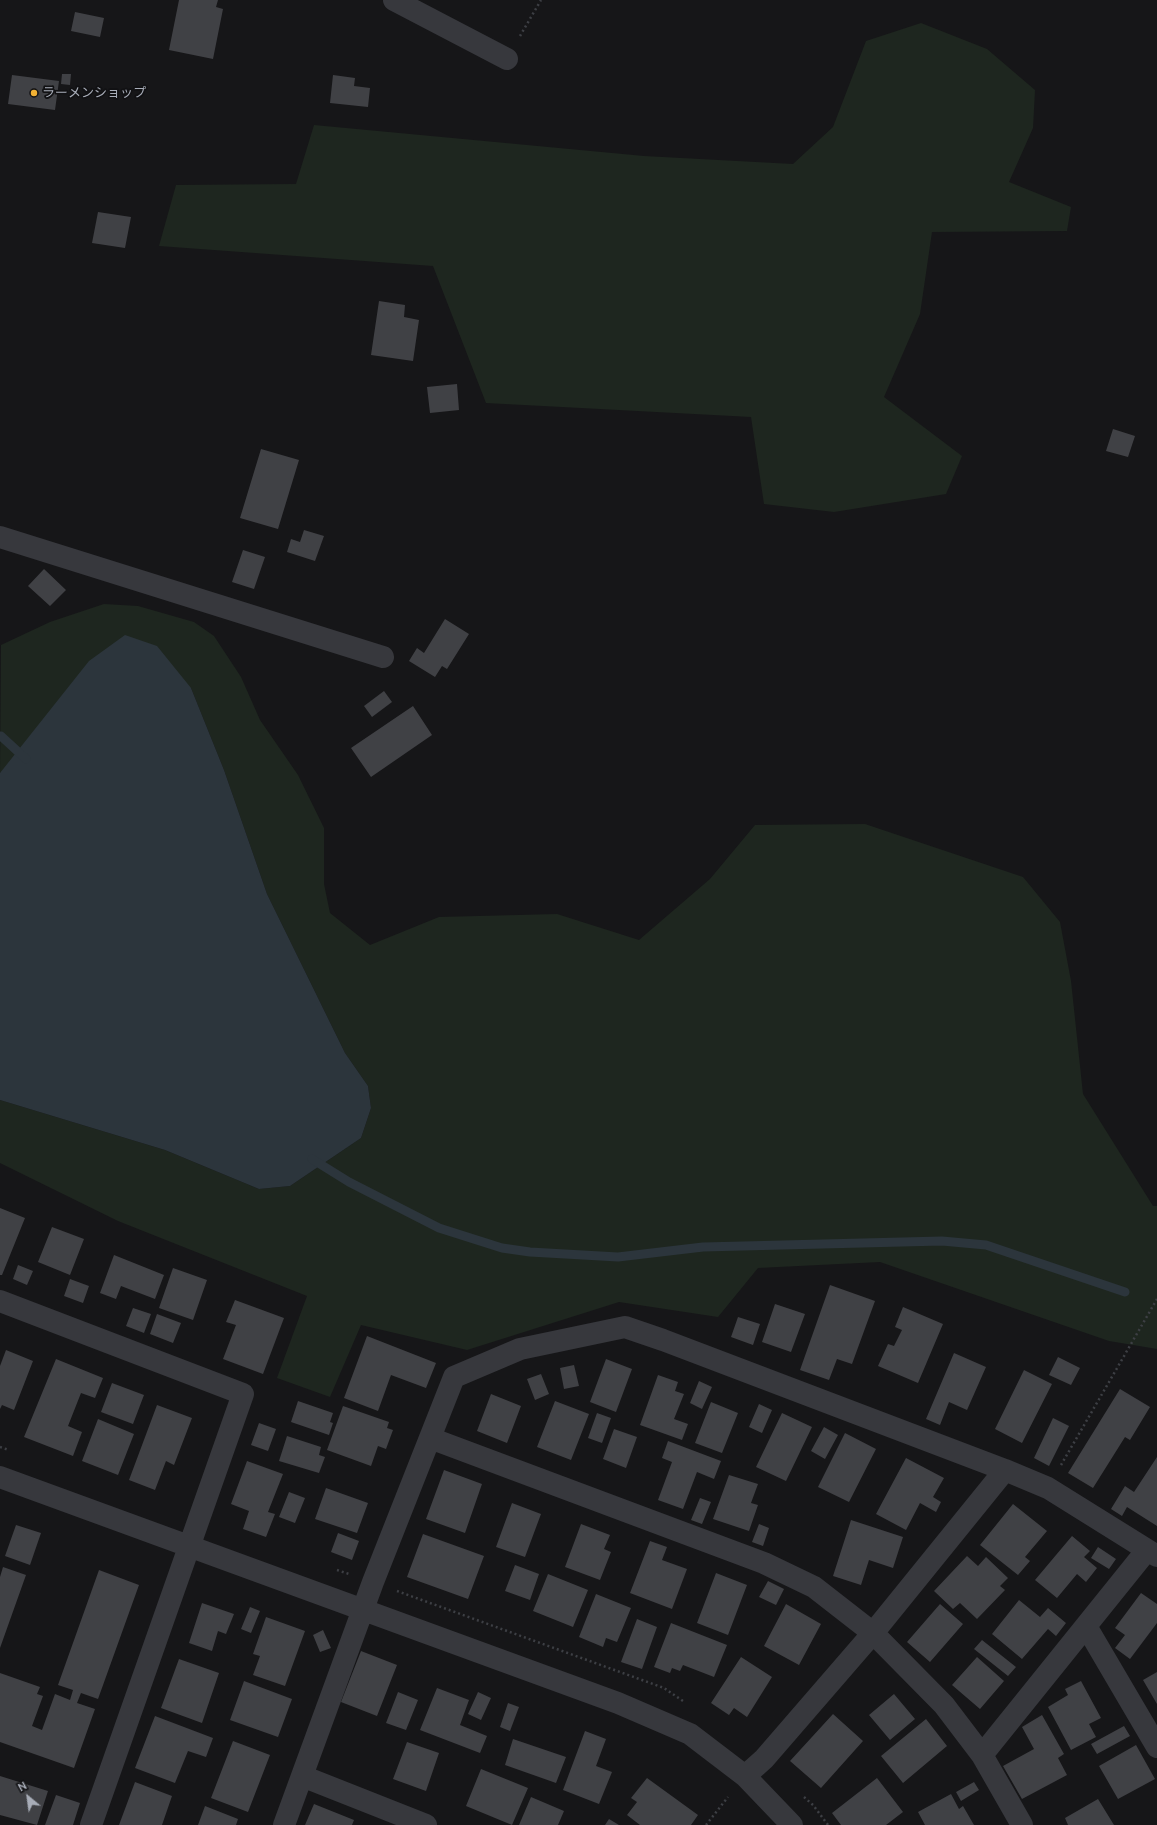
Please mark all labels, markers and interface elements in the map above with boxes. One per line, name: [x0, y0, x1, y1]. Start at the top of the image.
place label: ラーメンショップ: [42, 85, 146, 101]
marker: ラーメンショップ: [29, 88, 39, 98]
north arrow: [8, 1777, 48, 1817]
text: N: [16, 1779, 29, 1794]

